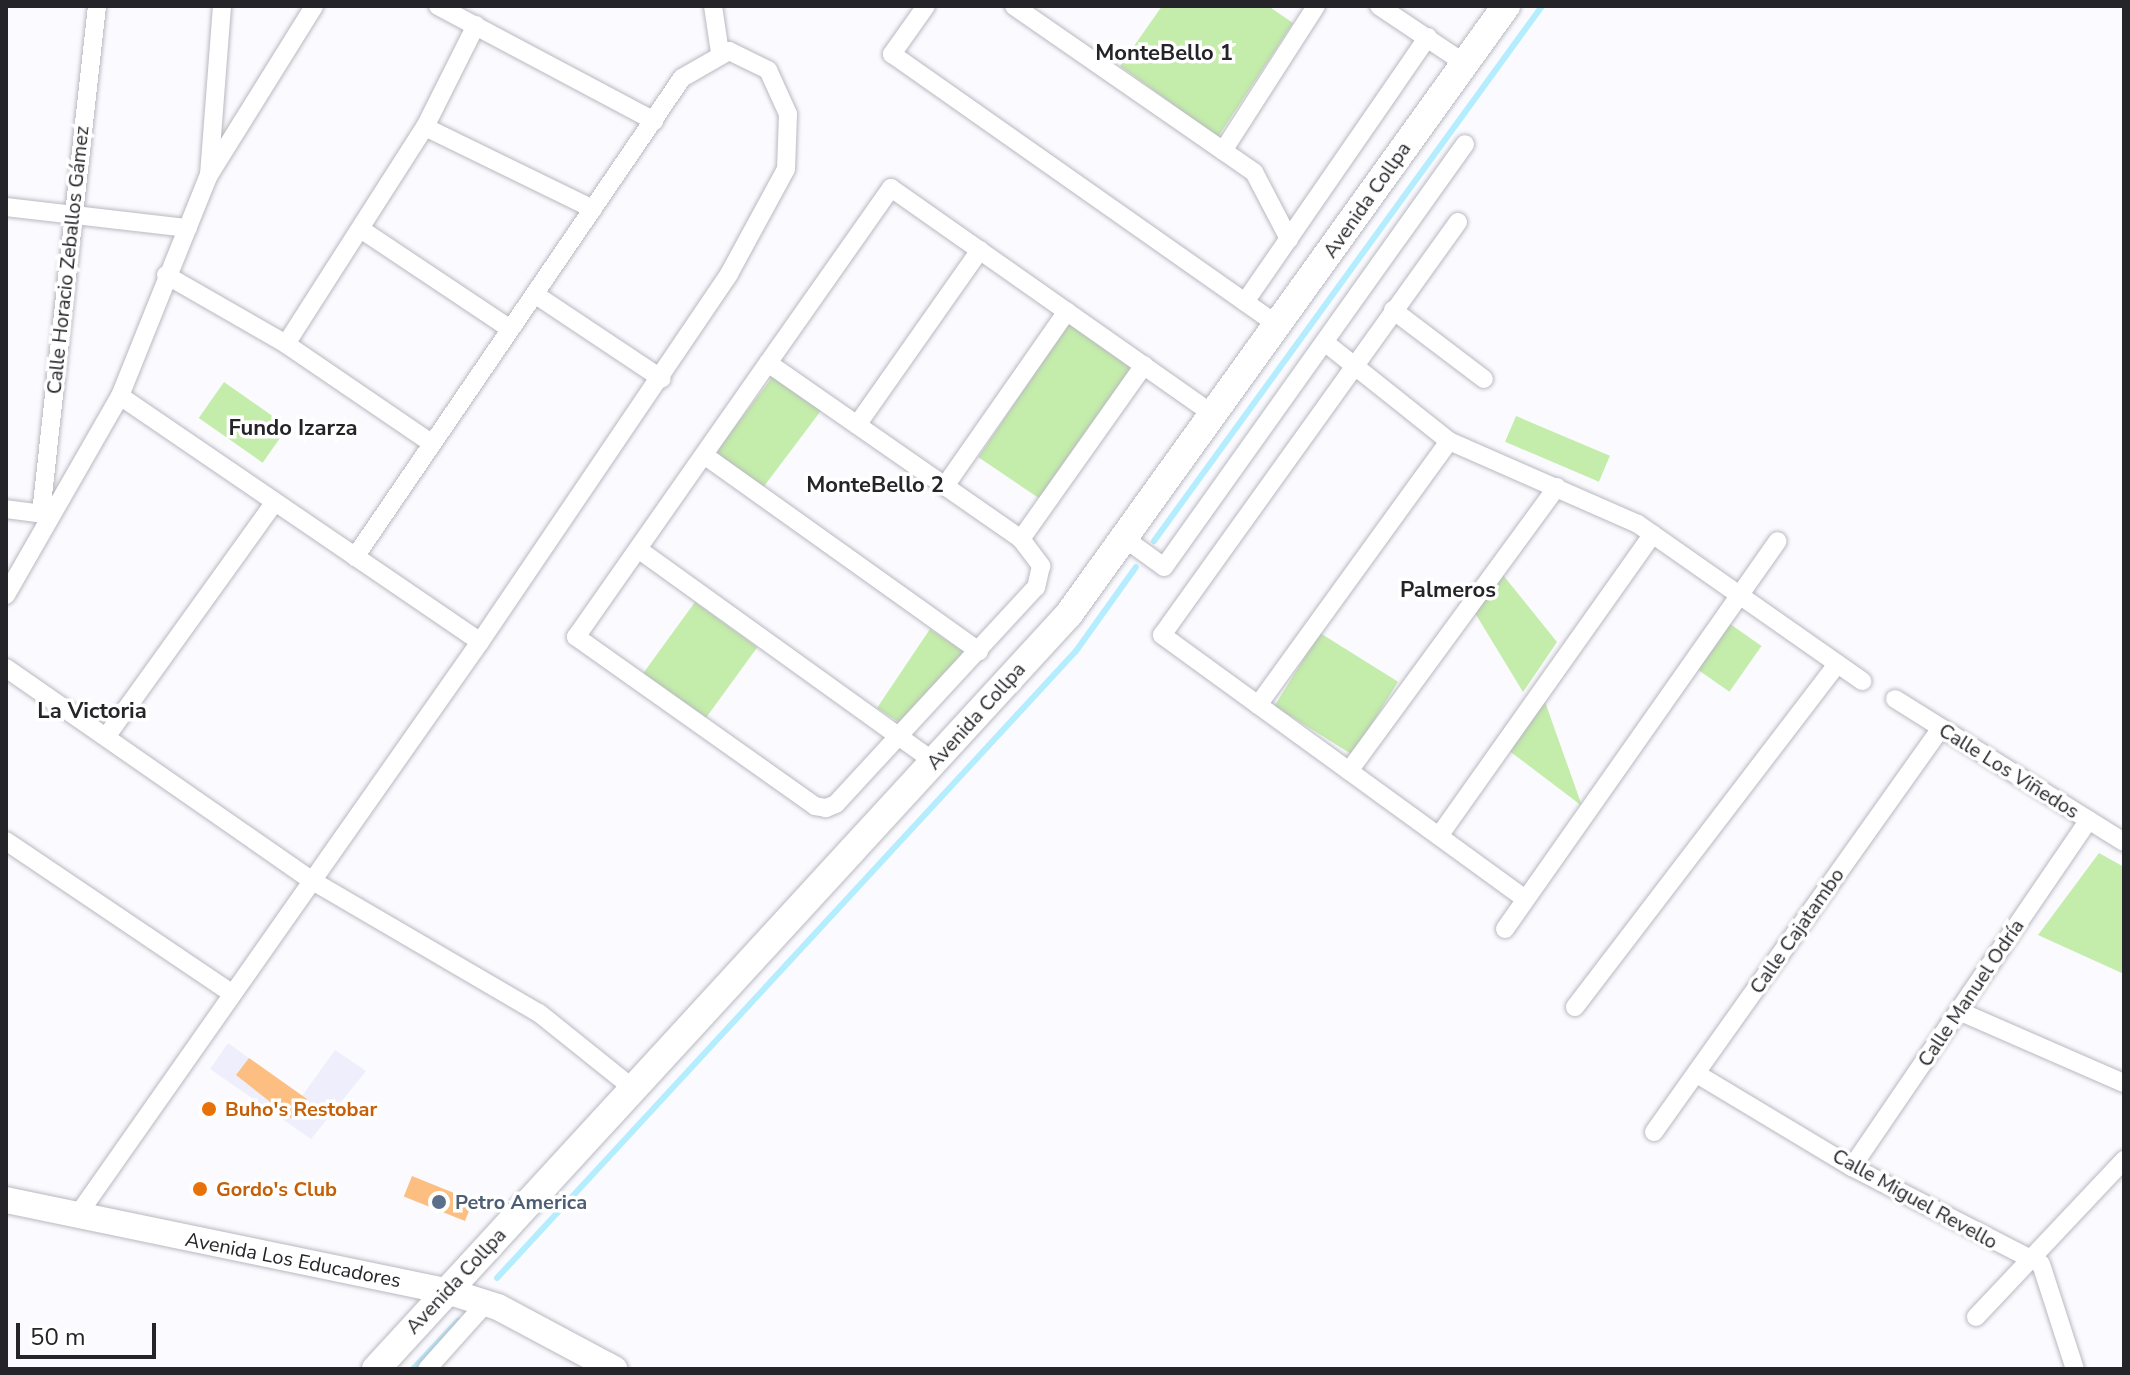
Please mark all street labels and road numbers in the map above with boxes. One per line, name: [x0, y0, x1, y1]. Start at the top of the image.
street label: Calle Horacio Zeballos Gámez: [42, 125, 94, 395]
street label: Avenida Collpa: [1318, 137, 1416, 263]
street label: Avenida Collpa: [922, 657, 1030, 775]
street label: Calle Los Viñedos: [1934, 718, 2084, 824]
street label: Calle Cajatambo: [1745, 864, 1849, 998]
street label: Calle Manuel Odría: [1913, 915, 2029, 1071]
street label: Calle Miguel Revello: [1828, 1144, 2002, 1254]
street label: Avenida Collpa: [401, 1223, 511, 1339]
street label: Avenida Los Educadores: [183, 1227, 403, 1293]

